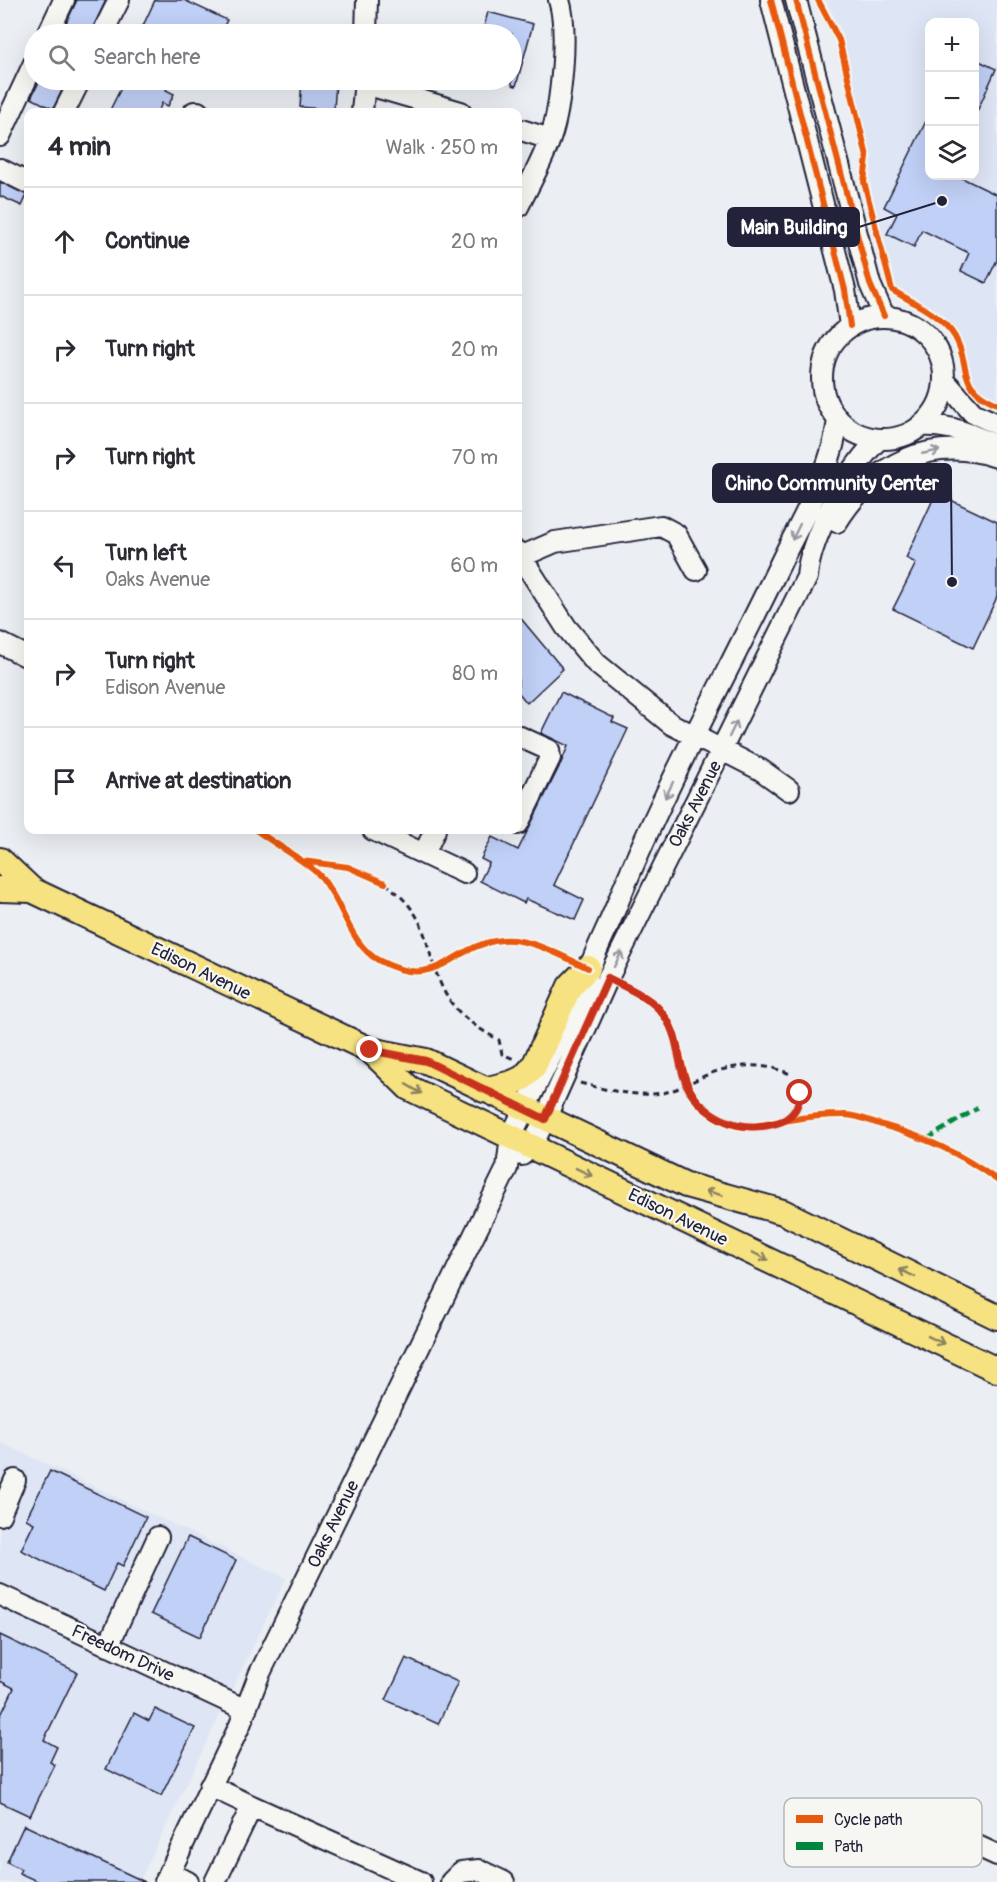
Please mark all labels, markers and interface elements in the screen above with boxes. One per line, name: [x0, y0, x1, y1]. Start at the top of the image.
map controls: [925, 18, 979, 180]
button: +: [925, 18, 979, 72]
search box: [24, 24, 522, 90]
icon: search: [45, 41, 78, 74]
text: Search here: [93, 43, 200, 71]
button: −: [925, 72, 979, 126]
button: layers: [925, 126, 979, 180]
text: 4 min: [48, 131, 111, 163]
text: Walk · 250 m: [386, 135, 498, 160]
callout: Main Building: [728, 208, 859, 246]
text: Main Building: [741, 215, 847, 240]
icon: ahead: [48, 225, 81, 258]
text: Continue: [105, 227, 189, 255]
text: 20 m: [451, 229, 498, 254]
icon: right: [48, 333, 81, 366]
text: Turn right: [105, 335, 195, 363]
text: 20 m: [451, 337, 498, 362]
icon: right: [48, 441, 81, 474]
text: Turn right: [105, 443, 195, 471]
text: 70 m: [452, 445, 498, 470]
one-way arrow: [921, 446, 940, 457]
callout: Chino Community Center: [713, 464, 951, 502]
text: Chino Community Center: [725, 471, 940, 496]
one-way arrow: [789, 523, 801, 541]
text: Turn left: [105, 539, 187, 567]
icon: left: [48, 549, 81, 582]
text: 60 m: [451, 553, 498, 578]
text: Oaks Avenue: [105, 567, 210, 592]
text: Turn right: [105, 647, 195, 675]
icon: right: [48, 657, 81, 690]
text: 80 m: [452, 661, 498, 686]
text: Edison Avenue: [105, 675, 225, 700]
one-way arrow: [728, 720, 739, 738]
street label: Oaks Avenue: [664, 757, 727, 852]
icon: arrive: [48, 765, 81, 798]
text: Arrive at destination: [105, 767, 291, 795]
one-way arrow: [663, 780, 675, 798]
street label: Edison Avenue: [147, 937, 255, 1006]
one-way arrow: [613, 951, 624, 969]
route end: [356, 1036, 382, 1062]
route start: [786, 1079, 812, 1105]
one-way arrow: [405, 1082, 422, 1095]
one-way arrow: [574, 1167, 592, 1178]
street label: Edison Avenue: [624, 1183, 732, 1252]
one-way arrow: [705, 1187, 724, 1198]
one-way arrow: [750, 1251, 768, 1263]
one-way arrow: [898, 1267, 916, 1278]
one-way arrow: [926, 1335, 944, 1347]
street label: Oaks Avenue: [302, 1477, 365, 1572]
street label: Freedom Drive: [68, 1620, 178, 1687]
legend: [784, 1798, 982, 1867]
text: Cycle path: [834, 1810, 902, 1830]
text: Path: [834, 1837, 863, 1857]

